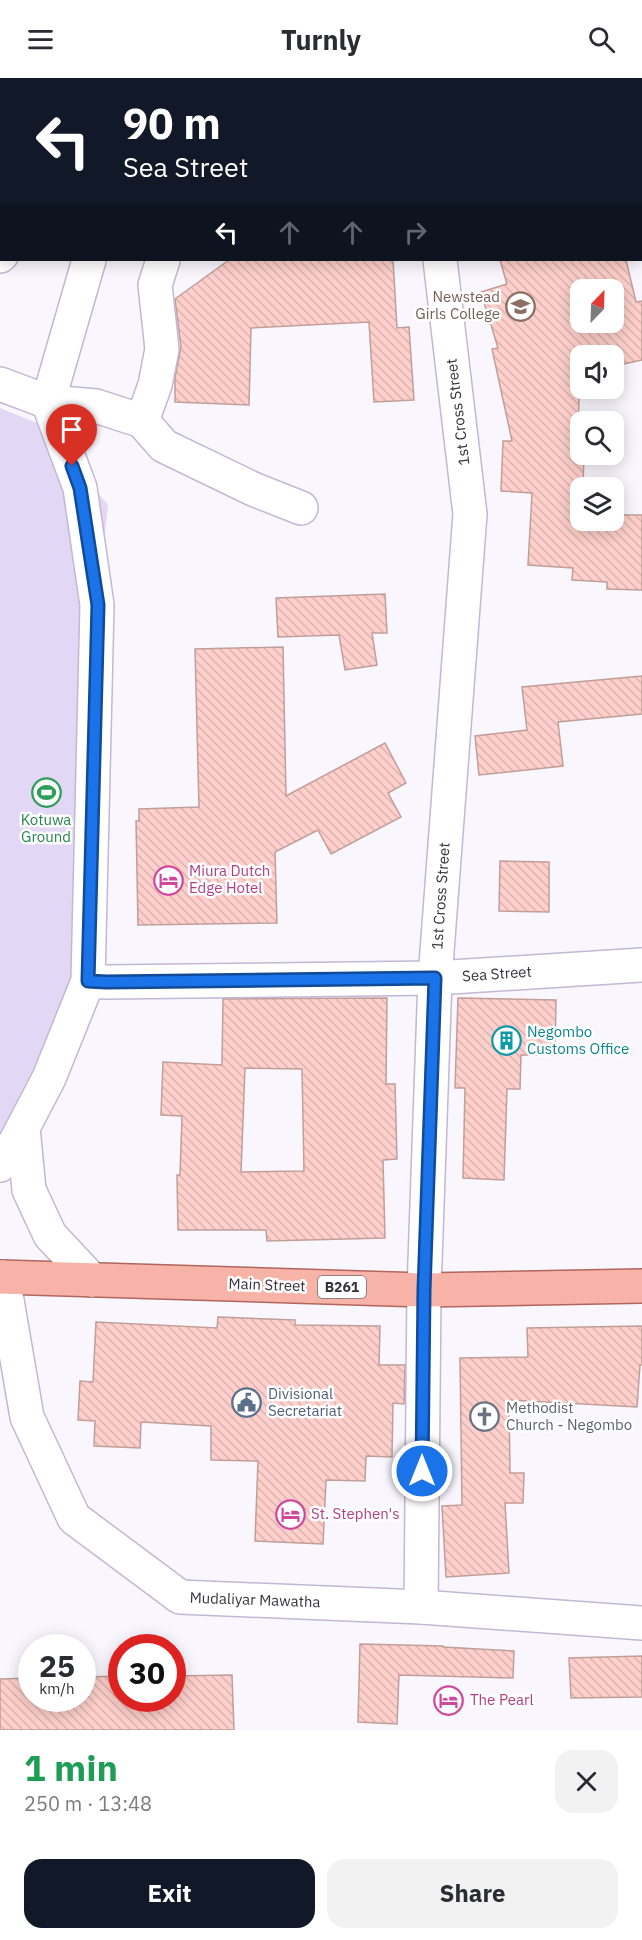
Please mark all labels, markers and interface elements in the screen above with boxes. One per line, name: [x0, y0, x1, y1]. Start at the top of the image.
text: Turnly: [281, 22, 361, 57]
icon: menu: [24, 23, 57, 56]
icon: search: [585, 23, 618, 56]
text: 90 m: [123, 96, 221, 151]
icon: left: [24, 102, 102, 180]
text: Sea Street: [123, 149, 248, 184]
icon: left: [210, 216, 243, 249]
icon: ahead: [273, 216, 306, 249]
icon: ahead: [336, 216, 369, 249]
icon: right: [399, 216, 432, 249]
north arrow: [570, 279, 624, 333]
map controls: [570, 279, 624, 531]
place label: Newstead Girls College: [415, 287, 500, 323]
school or university icon: Newstead Girls College: [505, 290, 537, 322]
button: sound: [570, 345, 624, 399]
street label: 1st Cross Street: [442, 358, 473, 466]
pin: [46, 404, 97, 466]
button: search: [570, 411, 624, 465]
icon: arrive: [55, 413, 88, 446]
button: layers: [570, 477, 624, 531]
sports icon: Kotuwa Ground: [30, 777, 62, 809]
place label: Kotuwa Ground: [21, 810, 71, 846]
street label: 1st Cross Street: [427, 842, 454, 950]
place label: Miura Dutch Edge Hotel: [189, 861, 270, 897]
hotel icon: Miura Dutch Edge Hotel: [152, 864, 184, 896]
street label: Sea Street: [462, 962, 532, 985]
place label: Negombo Customs Office: [527, 1022, 629, 1058]
building icon: Negombo Customs Office: [490, 1025, 522, 1057]
street label: Main Street: [228, 1274, 306, 1295]
road number: B261: [318, 1276, 366, 1298]
place label: Divisional Secretariat: [268, 1384, 342, 1420]
public building icon: Divisional Secretariat: [231, 1387, 263, 1419]
place label: Methodist Church - Negombo: [506, 1398, 632, 1434]
church icon: Methodist Church - Negombo: [469, 1401, 501, 1433]
position arrow: [390, 1439, 454, 1503]
hotel icon: St. Stephen's: [274, 1498, 306, 1530]
place label: St. Stephen's: [311, 1504, 399, 1523]
street label: Mudaliyar Mawatha: [189, 1588, 321, 1611]
speed limit sign: 30: [108, 1634, 186, 1712]
text: 25: [39, 1646, 75, 1685]
text: km/h: [39, 1679, 75, 1698]
hotel icon: The Pearl: [433, 1684, 465, 1716]
place label: The Pearl: [470, 1690, 534, 1709]
text: 1 min: [24, 1744, 118, 1791]
button: close: [555, 1750, 618, 1813]
text: 250 m · 13:48: [24, 1790, 152, 1817]
button: Exit: [24, 1859, 315, 1928]
button: Share: [327, 1859, 618, 1928]

